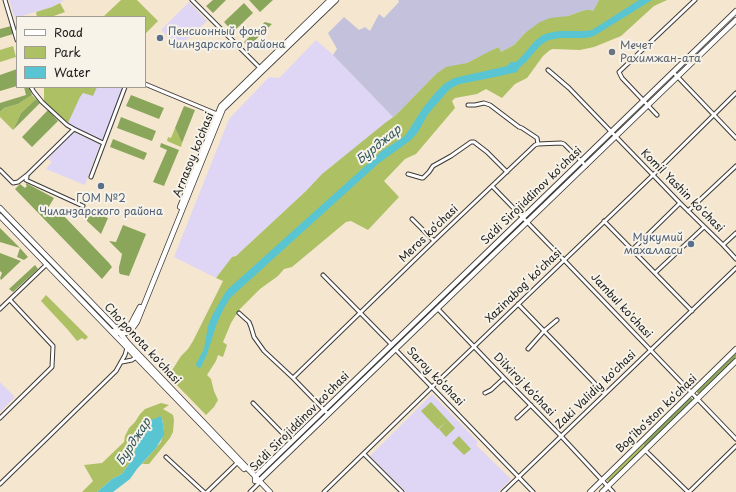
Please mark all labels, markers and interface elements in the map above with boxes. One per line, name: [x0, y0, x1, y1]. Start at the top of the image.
legend: [16, 16, 146, 88]
text: Road: [54, 23, 83, 41]
place label: Пенсионный фонд Чилнзарского района: [168, 25, 285, 51]
marker: Пенсионный фонд Чилнзарского района: [155, 33, 165, 43]
place label: Мечет Рахимжан-ата: [620, 39, 701, 65]
text: Park: [54, 43, 81, 61]
marker: Мечет Рахимжан-ата: [607, 47, 617, 57]
text: Water: [54, 63, 90, 81]
street label: Arnasoy ko'chasi: [171, 111, 217, 199]
water label: Бурджар: [354, 123, 404, 167]
street label: Sa'di Sirojiddinov ko'chasi: [479, 144, 585, 248]
street label: Komil Yashin koʻchasi: [638, 147, 726, 235]
marker: ГОМ №2 Чиланзарского района: [96, 181, 106, 191]
place label: ГОМ №2 Чиланзарского района: [39, 192, 163, 218]
street label: Meros ko‘chasi: [397, 203, 461, 265]
place label: Мукумий махалласи: [624, 231, 683, 257]
marker: Мукумий махалласи: [686, 239, 696, 249]
street label: Xazinabog‘ ko‘chasi: [483, 246, 565, 326]
street label: Jambul ko'chasi: [588, 271, 654, 341]
street label: Cho'ponota ko'chasi: [101, 301, 183, 387]
street label: Saroy ko‘chasi: [404, 345, 466, 409]
street label: Zaki Validiy ko'chasi: [553, 348, 639, 432]
street label: Dilxiroj ko‘chasi: [491, 351, 557, 419]
street label: Sa'di Sirojiddinov ko'chasi: [248, 370, 352, 474]
street label: Bogʻiboʻston koʻchasi: [614, 372, 700, 456]
water label: Бурджар: [113, 416, 155, 468]

